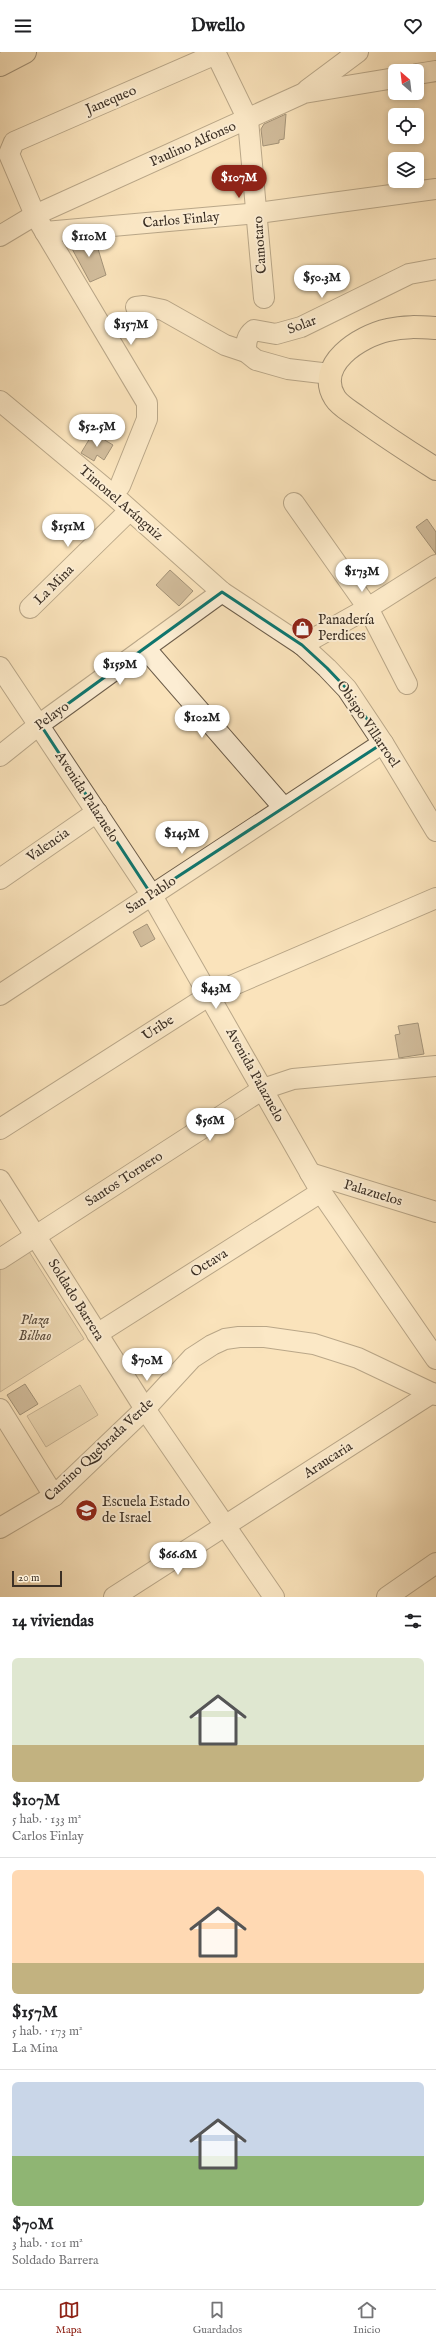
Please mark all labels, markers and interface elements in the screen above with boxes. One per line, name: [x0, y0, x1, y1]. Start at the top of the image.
icon: menu: [12, 15, 34, 37]
text: Dwello: [191, 15, 245, 38]
icon: heart: [402, 15, 424, 37]
north arrow: [388, 64, 424, 100]
map controls: [388, 64, 424, 188]
street label: Janequeo: [81, 81, 140, 120]
button: locate: [388, 108, 424, 144]
street label: Paulino Alfonso: [147, 117, 239, 171]
button: layers: [388, 152, 424, 188]
pin: $107M: [211, 165, 267, 199]
text: $107M: [221, 169, 257, 186]
street label: Carlos Finlay: [142, 208, 220, 232]
street label: Camotaro: [249, 215, 271, 275]
pin: $110M: [61, 224, 117, 258]
text: $110M: [71, 228, 107, 245]
pin: $50.3M: [289, 265, 355, 299]
text: $50.3M: [303, 269, 341, 286]
street label: Solar: [285, 311, 319, 339]
pin: $157M: [103, 312, 159, 346]
text: $157M: [113, 316, 149, 333]
pin: $52.5M: [64, 414, 130, 448]
text: $52.5M: [78, 418, 116, 435]
street label: Timonel Aránguiz: [75, 461, 167, 545]
pin: $151M: [40, 514, 96, 548]
text: $151M: [51, 518, 85, 535]
pin: $173M: [334, 559, 390, 593]
street label: La Mina: [30, 560, 79, 609]
text: $173M: [344, 563, 380, 580]
place label: Panadería Perdices: [318, 611, 375, 645]
shop icon: Panadería Perdices: [290, 615, 316, 641]
pin: $159M: [92, 652, 148, 686]
text: $159M: [103, 656, 137, 673]
street label: Obispo Villarroel: [332, 677, 404, 771]
street label: Pelayo: [31, 697, 73, 735]
pin: $102M: [174, 705, 230, 739]
text: $102M: [184, 709, 220, 726]
street label: Avenida Palazuelo: [50, 747, 123, 846]
pin: $145M: [154, 821, 210, 855]
street label: Valencia: [22, 823, 74, 867]
text: $145M: [164, 825, 200, 842]
street label: San Pablo: [122, 872, 180, 918]
pin: $43M: [192, 976, 240, 1010]
text: $43M: [201, 980, 231, 997]
street label: Uribe: [139, 1011, 178, 1045]
street label: Avenida Palazuelo: [221, 1024, 289, 1126]
pin: $56M: [186, 1108, 234, 1142]
text: $56M: [195, 1112, 225, 1129]
street label: Santos Tornero: [82, 1147, 167, 1211]
street label: Palazuelos: [342, 1176, 405, 1210]
street label: Octava: [187, 1244, 232, 1281]
street label: Soldado Barrera: [44, 1256, 109, 1345]
park label: Plaza Bilbao: [19, 1311, 51, 1345]
pin: $70M: [123, 1348, 171, 1382]
text: $70M: [131, 1352, 163, 1369]
street label: Camino Quebrada Verde: [41, 1394, 158, 1505]
street label: Araucaria: [299, 1437, 357, 1483]
place label: Escuela Estado de Israel: [102, 1493, 190, 1527]
school or university icon: Escuela Estado de Israel: [74, 1497, 100, 1523]
pin: $66.6M: [145, 1542, 211, 1576]
text: $66.6M: [159, 1546, 197, 1563]
scale bar: [12, 1569, 62, 1588]
text: 20 m: [18, 1571, 39, 1585]
icon: filters: [402, 1610, 424, 1632]
text: 14 viviendas: [12, 1611, 94, 1632]
icon: home: [182, 1684, 254, 1756]
text: $107M: [12, 1790, 60, 1811]
text: 5 hab. · 133 m²: [12, 1811, 81, 1828]
text: Carlos Finlay: [12, 1828, 84, 1845]
icon: home: [182, 1896, 254, 1968]
text: $157M: [12, 2002, 58, 2023]
text: 5 hab. · 173 m²: [12, 2023, 83, 2040]
text: La Mina: [12, 2040, 58, 2057]
icon: home: [182, 2108, 254, 2180]
text: $70M: [12, 2214, 54, 2235]
text: 3 hab. · 101 m²: [12, 2235, 83, 2252]
text: Soldado Barrera: [12, 2252, 99, 2269]
tab: Mapa: [56, 2299, 81, 2337]
tab: Guardados: [193, 2299, 242, 2337]
tab: Inicio: [353, 2299, 380, 2337]

